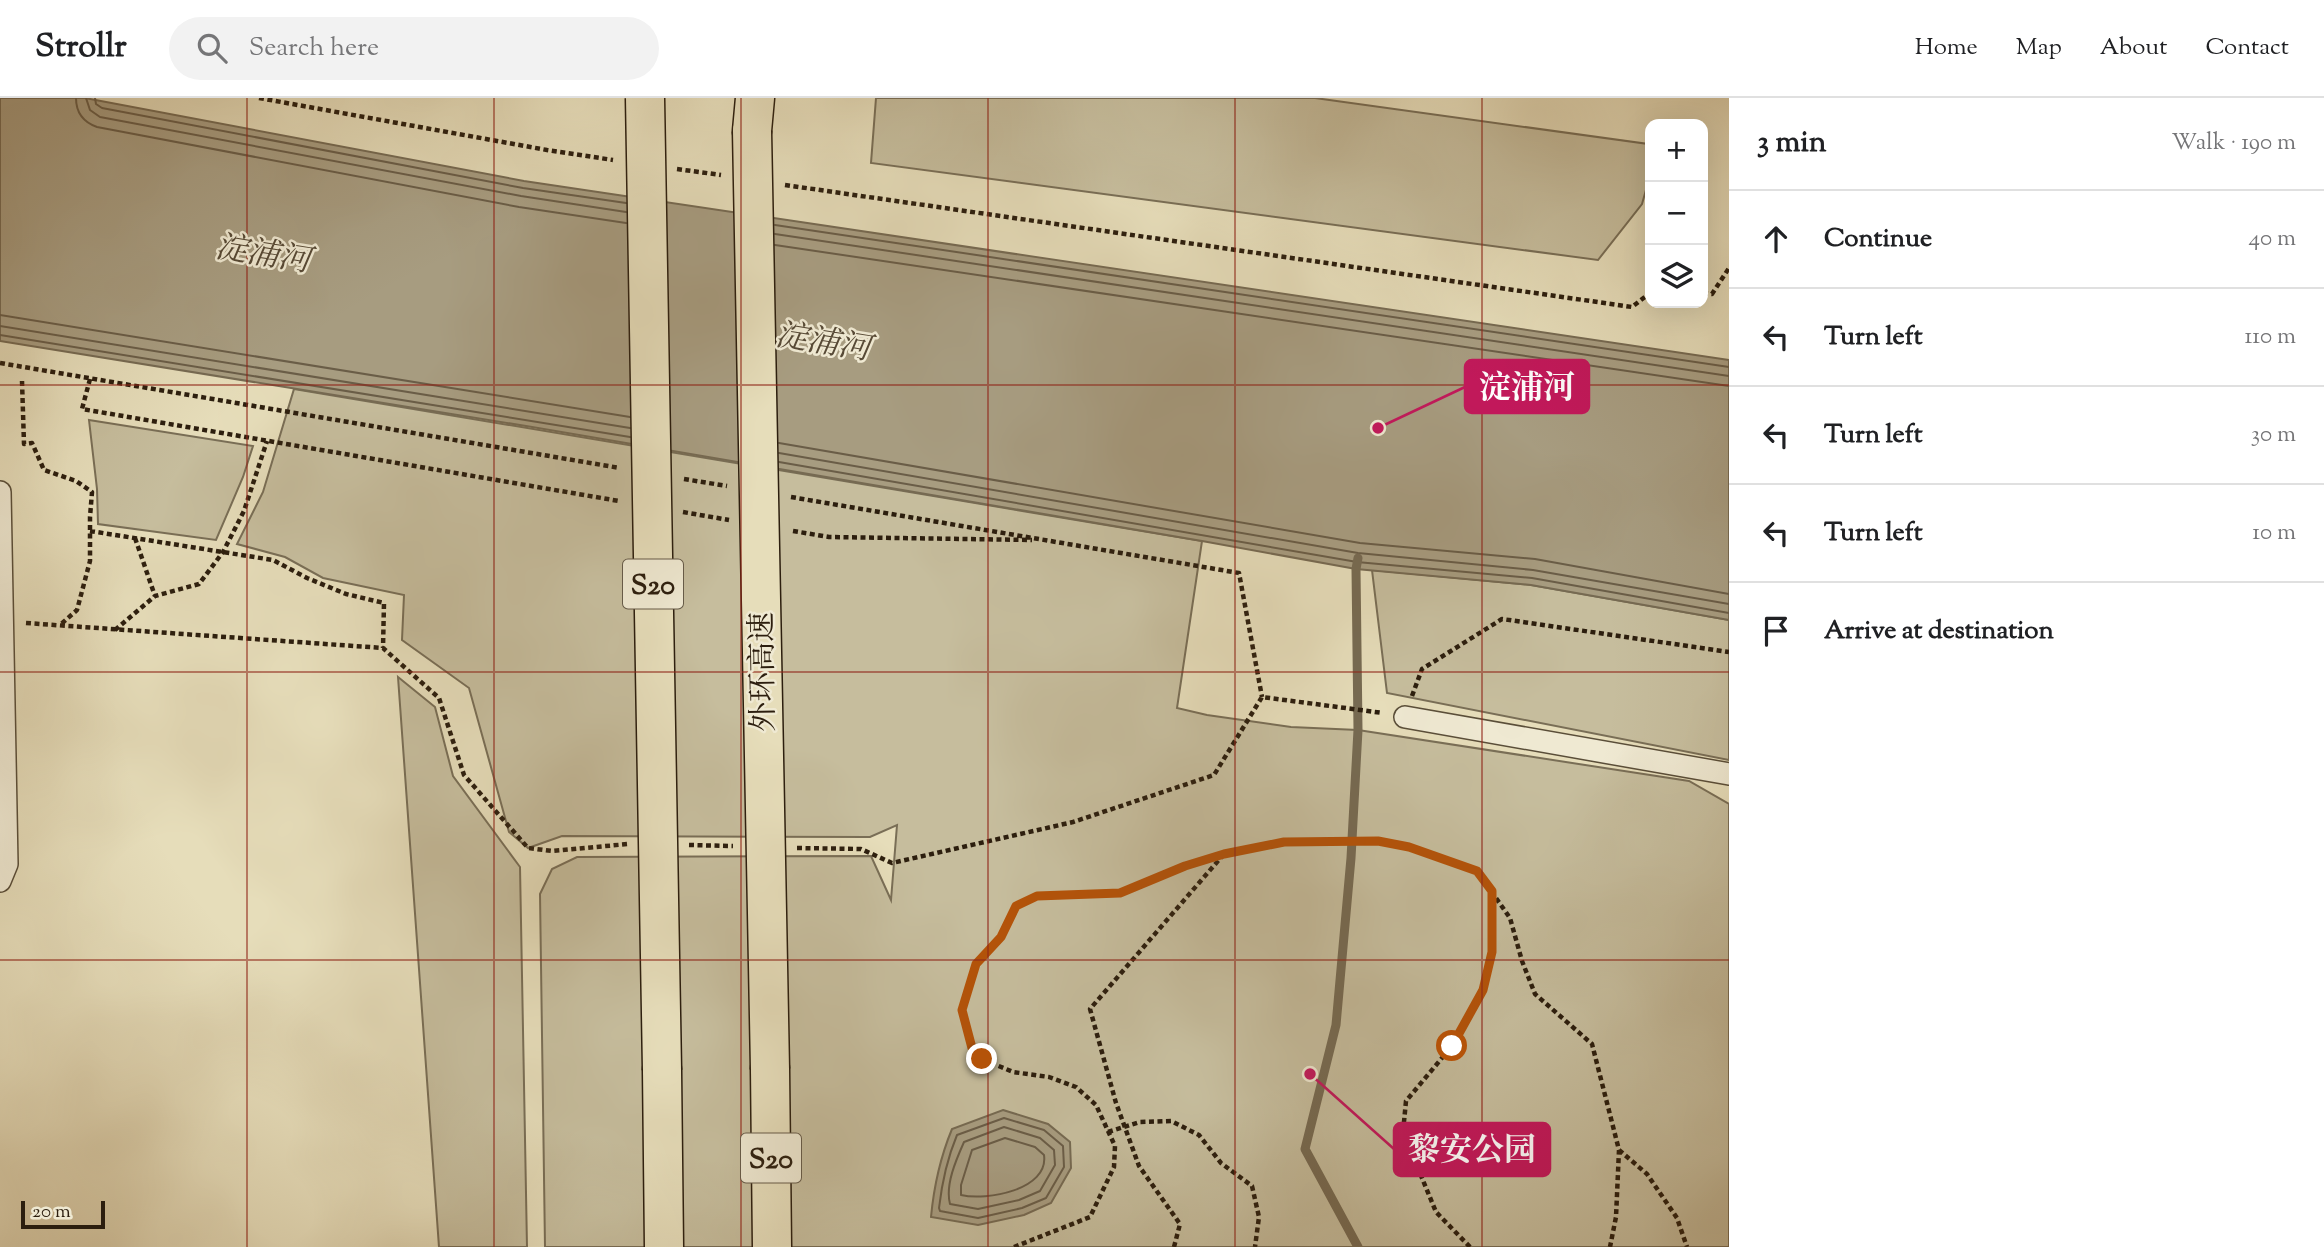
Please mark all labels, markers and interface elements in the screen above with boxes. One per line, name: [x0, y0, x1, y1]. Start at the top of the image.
search box: [169, 17, 659, 80]
text: Strollr: [35, 24, 127, 72]
icon: search: [193, 29, 231, 67]
text: Search here: [249, 30, 379, 67]
text: Home: [1915, 31, 1978, 65]
text: Map: [2016, 31, 2062, 65]
text: About: [2100, 31, 2167, 65]
text: Contact: [2205, 31, 2289, 65]
map controls: [1645, 119, 1708, 308]
button: +: [1645, 119, 1708, 182]
text: 3 min: [1757, 122, 1827, 165]
text: Walk · 190 m: [2172, 127, 2296, 160]
button: −: [1645, 182, 1708, 245]
icon: ahead: [1757, 220, 1795, 258]
text: Continue: [1824, 221, 1932, 258]
text: 40 m: [2249, 223, 2296, 256]
water label: 淀浦河: [212, 226, 318, 287]
button: layers: [1645, 245, 1708, 308]
water label: 淀浦河: [772, 314, 878, 375]
icon: left: [1757, 318, 1795, 356]
text: Turn left: [1824, 319, 1923, 356]
text: 110 m: [2245, 321, 2296, 354]
callout: 淀浦河: [1465, 360, 1589, 413]
text: 淀浦河: [1479, 367, 1575, 413]
icon: left: [1757, 416, 1795, 454]
text: Turn left: [1824, 417, 1923, 454]
text: 30 m: [2251, 419, 2296, 452]
icon: left: [1757, 514, 1795, 552]
text: Turn left: [1824, 515, 1923, 552]
text: 10 m: [2252, 517, 2296, 550]
road number: S20: [623, 560, 683, 608]
street label: 外环高速: [742, 612, 787, 732]
icon: arrive: [1757, 612, 1795, 650]
text: Arrive at destination: [1824, 613, 2054, 650]
route start: [1436, 1030, 1467, 1061]
route end: [966, 1043, 997, 1074]
callout: 黎安公园: [1394, 1123, 1550, 1176]
text: 黎安公园: [1408, 1129, 1536, 1175]
road number: S20: [741, 1134, 801, 1182]
scale bar: [21, 1198, 105, 1230]
text: 20 m: [32, 1199, 71, 1226]

